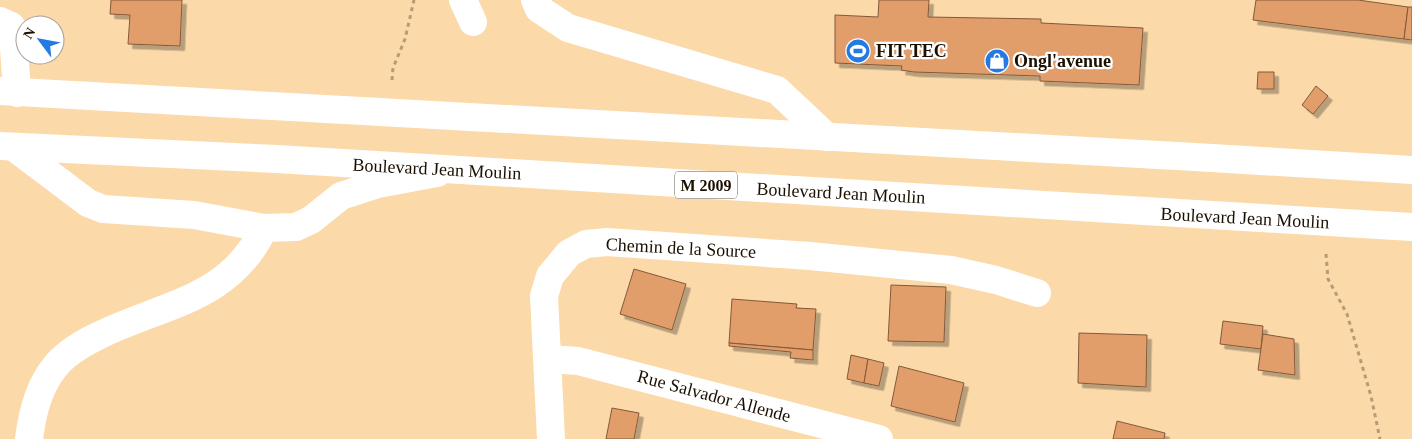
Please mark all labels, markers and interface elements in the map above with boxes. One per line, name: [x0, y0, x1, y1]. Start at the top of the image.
north arrow: [15, 15, 65, 65]
text: N: [20, 25, 38, 42]
sports icon: FIT TEC: [845, 38, 871, 64]
place label: FIT TEC: [876, 41, 947, 61]
shop icon: Ongl'avenue: [984, 48, 1010, 74]
place label: Ongl'avenue: [1014, 51, 1111, 71]
street label: Boulevard Jean Moulin: [352, 155, 522, 183]
road number: M 2009: [675, 172, 737, 198]
street label: Boulevard Jean Moulin: [756, 179, 926, 207]
street label: Boulevard Jean Moulin: [1160, 204, 1330, 232]
street label: Chemin de la Source: [605, 234, 757, 262]
street label: Rue Salvador Allende: [635, 366, 793, 426]

